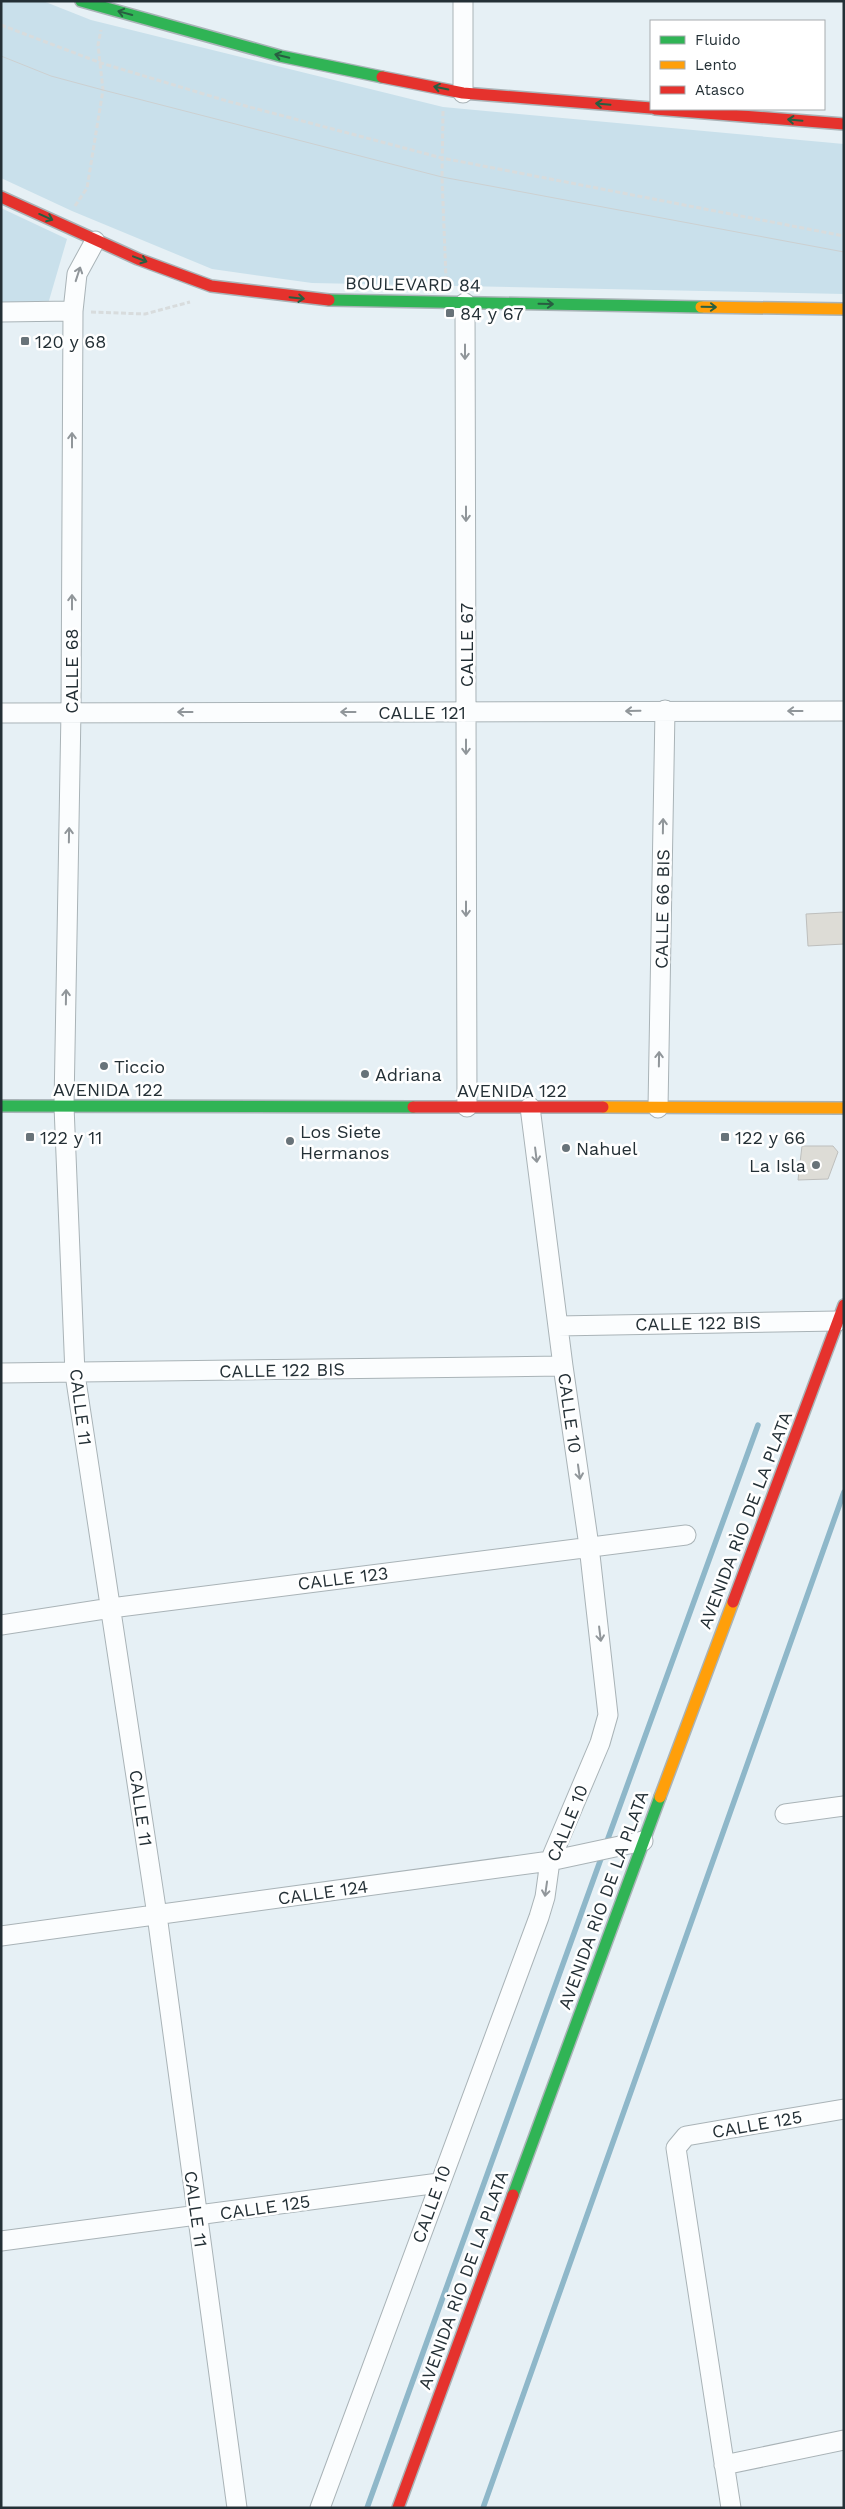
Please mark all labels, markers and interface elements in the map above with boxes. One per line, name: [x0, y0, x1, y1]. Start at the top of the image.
one-way arrow: [118, 8, 134, 18]
legend: [650, 20, 825, 110]
text: Fluido: [695, 31, 740, 49]
one-way arrow: [274, 51, 290, 60]
text: Lento: [695, 56, 737, 74]
text: Atasco: [695, 81, 744, 99]
one-way arrow: [434, 83, 450, 92]
one-way arrow: [595, 100, 611, 109]
one-way arrow: [787, 115, 803, 125]
one-way arrow: [38, 213, 53, 223]
one-way arrow: [132, 255, 147, 265]
one-way arrow: [74, 267, 83, 282]
street label: BOULEVARD 84: [345, 272, 481, 296]
one-way arrow: [288, 293, 304, 303]
one-way arrow: [538, 299, 554, 309]
one-way arrow: [700, 302, 717, 312]
place label: 84 y 67: [460, 303, 524, 324]
marker: 84 y 67: [444, 307, 456, 319]
place label: 120 y 68: [35, 331, 106, 352]
marker: 120 y 68: [19, 335, 31, 347]
one-way arrow: [460, 343, 470, 359]
one-way arrow: [67, 432, 77, 448]
one-way arrow: [461, 506, 471, 522]
one-way arrow: [67, 595, 77, 611]
street label: CALLE 67: [456, 603, 477, 687]
street label: CALLE 68: [61, 628, 82, 714]
street label: CALLE 121: [378, 702, 466, 723]
one-way arrow: [625, 706, 641, 715]
one-way arrow: [787, 706, 804, 716]
one-way arrow: [177, 707, 194, 717]
one-way arrow: [340, 707, 356, 717]
one-way arrow: [461, 738, 471, 754]
one-way arrow: [658, 819, 668, 835]
one-way arrow: [64, 827, 74, 844]
street label: CALLE 66 BIS: [650, 849, 674, 969]
one-way arrow: [461, 900, 471, 917]
one-way arrow: [61, 990, 71, 1006]
one-way arrow: [654, 1051, 663, 1067]
place label: Ticcio: [114, 1056, 165, 1077]
marker: Ticcio: [98, 1060, 110, 1072]
place label: Adriana: [375, 1064, 442, 1085]
marker: Adriana: [359, 1068, 371, 1080]
street label: AVENIDA 122: [53, 1079, 163, 1100]
street label: AVENIDA 122: [457, 1080, 567, 1101]
place label: Los Siete Hermanos: [300, 1121, 390, 1163]
place label: 122 y 11: [40, 1127, 102, 1148]
place label: 122 y 66: [735, 1127, 806, 1148]
marker: 122 y 11: [24, 1131, 36, 1143]
marker: 122 y 66: [719, 1131, 731, 1143]
marker: Los Siete Hermanos: [284, 1135, 296, 1147]
place label: Nahuel: [576, 1138, 638, 1159]
marker: Nahuel: [560, 1142, 572, 1154]
one-way arrow: [531, 1147, 541, 1163]
place label: La Isla: [749, 1155, 806, 1176]
marker: La Isla: [810, 1159, 822, 1171]
street label: CALLE 122 BIS: [635, 1311, 761, 1335]
street label: CALLE 122 BIS: [219, 1358, 345, 1382]
street label: CALLE 11: [66, 1367, 96, 1447]
street label: CALLE 10: [554, 1371, 586, 1455]
street label: AVENIDA RÌO DE LA PLATA: [694, 1408, 796, 1632]
one-way arrow: [574, 1464, 584, 1480]
street label: CALLE 123: [297, 1562, 389, 1594]
one-way arrow: [595, 1625, 605, 1641]
street label: CALLE 11: [125, 1768, 157, 1848]
street label: CALLE 10: [542, 1781, 592, 1865]
street label: AVENIDA RÌO DE LA PLATA: [554, 1788, 652, 2012]
street label: CALLE 124: [276, 1875, 370, 1909]
one-way arrow: [541, 1881, 551, 1897]
street label: CALLE 125: [710, 2106, 804, 2142]
street label: CALLE 10: [407, 2162, 455, 2246]
street label: AVENIDA RÌO DE LA PLATA: [414, 2168, 512, 2392]
street label: CALLE 11: [180, 2169, 212, 2249]
street label: CALLE 125: [218, 2190, 312, 2224]

